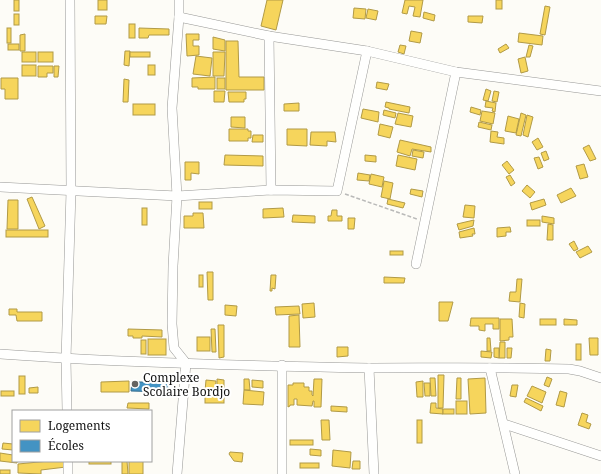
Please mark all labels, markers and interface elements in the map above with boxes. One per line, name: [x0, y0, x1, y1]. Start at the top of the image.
place label: Complexe Scolaire Bordjo: [143, 369, 230, 400]
marker: Complexe Scolaire Bordjo: [130, 379, 140, 389]
legend: [12, 410, 152, 462]
text: Logements: [48, 417, 110, 434]
text: Écoles: [48, 437, 84, 454]

